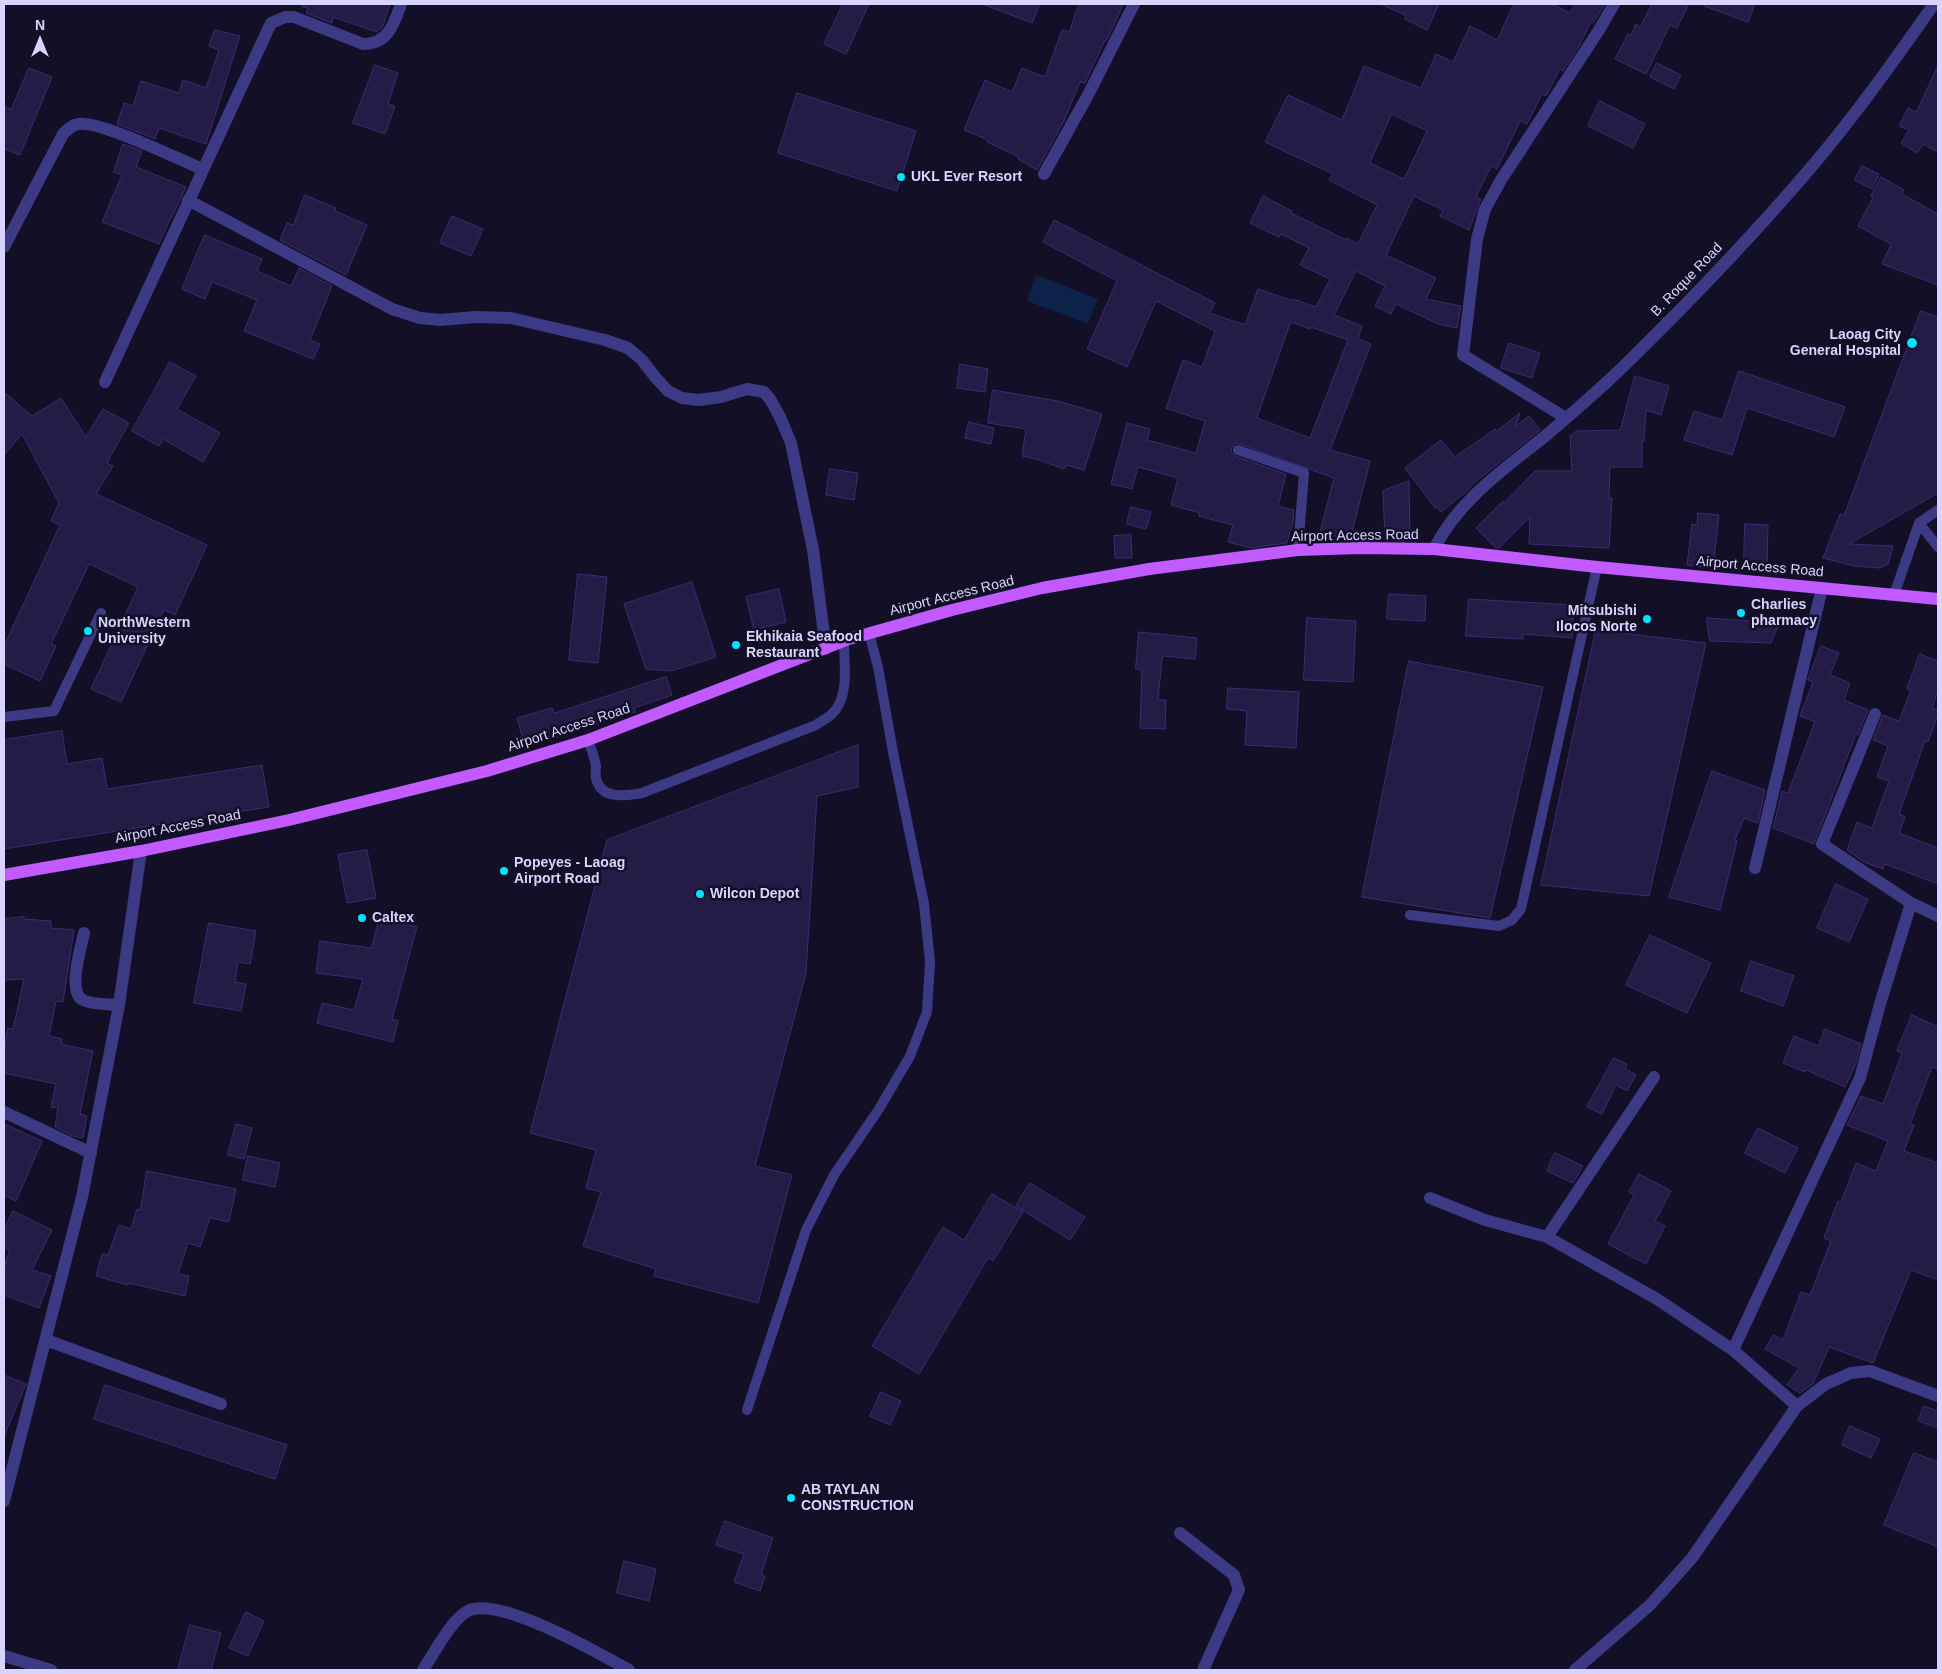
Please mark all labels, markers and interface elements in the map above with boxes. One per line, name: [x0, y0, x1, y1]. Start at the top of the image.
north arrow: [15, 15, 65, 65]
text: N: [35, 17, 45, 33]
place label: UKL Ever Resort: [911, 169, 1022, 185]
marker: UKL Ever Resort: [895, 171, 907, 183]
street label: B. Roque Road: [1648, 240, 1726, 320]
place label: Laoag City General Hospital: [1790, 327, 1901, 360]
marker: Laoag City General Hospital: [1905, 336, 1919, 350]
street label: Airport Access Road: [1291, 526, 1419, 546]
street label: Airport Access Road: [1696, 553, 1824, 581]
street label: Airport Access Road: [888, 572, 1016, 620]
place label: Charlies pharmacy: [1751, 597, 1817, 630]
place label: Mitsubishi Ilocos Norte: [1556, 603, 1637, 636]
marker: Charlies pharmacy: [1735, 607, 1747, 619]
marker: Mitsubishi Ilocos Norte: [1641, 613, 1653, 625]
place label: NorthWestern University: [98, 615, 190, 648]
marker: NorthWestern University: [82, 625, 94, 637]
place label: Ekhikaia Seafood Restaurant: [746, 629, 862, 662]
marker: Ekhikaia Seafood Restaurant: [730, 639, 742, 651]
street label: Airport Access Road: [506, 700, 632, 756]
street label: Airport Access Road: [114, 807, 242, 847]
place label: Popeyes - Laoag Airport Road: [514, 855, 625, 888]
marker: Popeyes - Laoag Airport Road: [498, 865, 510, 877]
place label: Wilcon Depot: [710, 886, 799, 902]
marker: Wilcon Depot: [694, 888, 706, 900]
place label: Caltex: [372, 910, 414, 926]
marker: Caltex: [356, 912, 368, 924]
place label: AB TAYLAN CONSTRUCTION: [801, 1482, 914, 1514]
marker: AB TAYLAN CONSTRUCTION: [785, 1492, 797, 1504]

